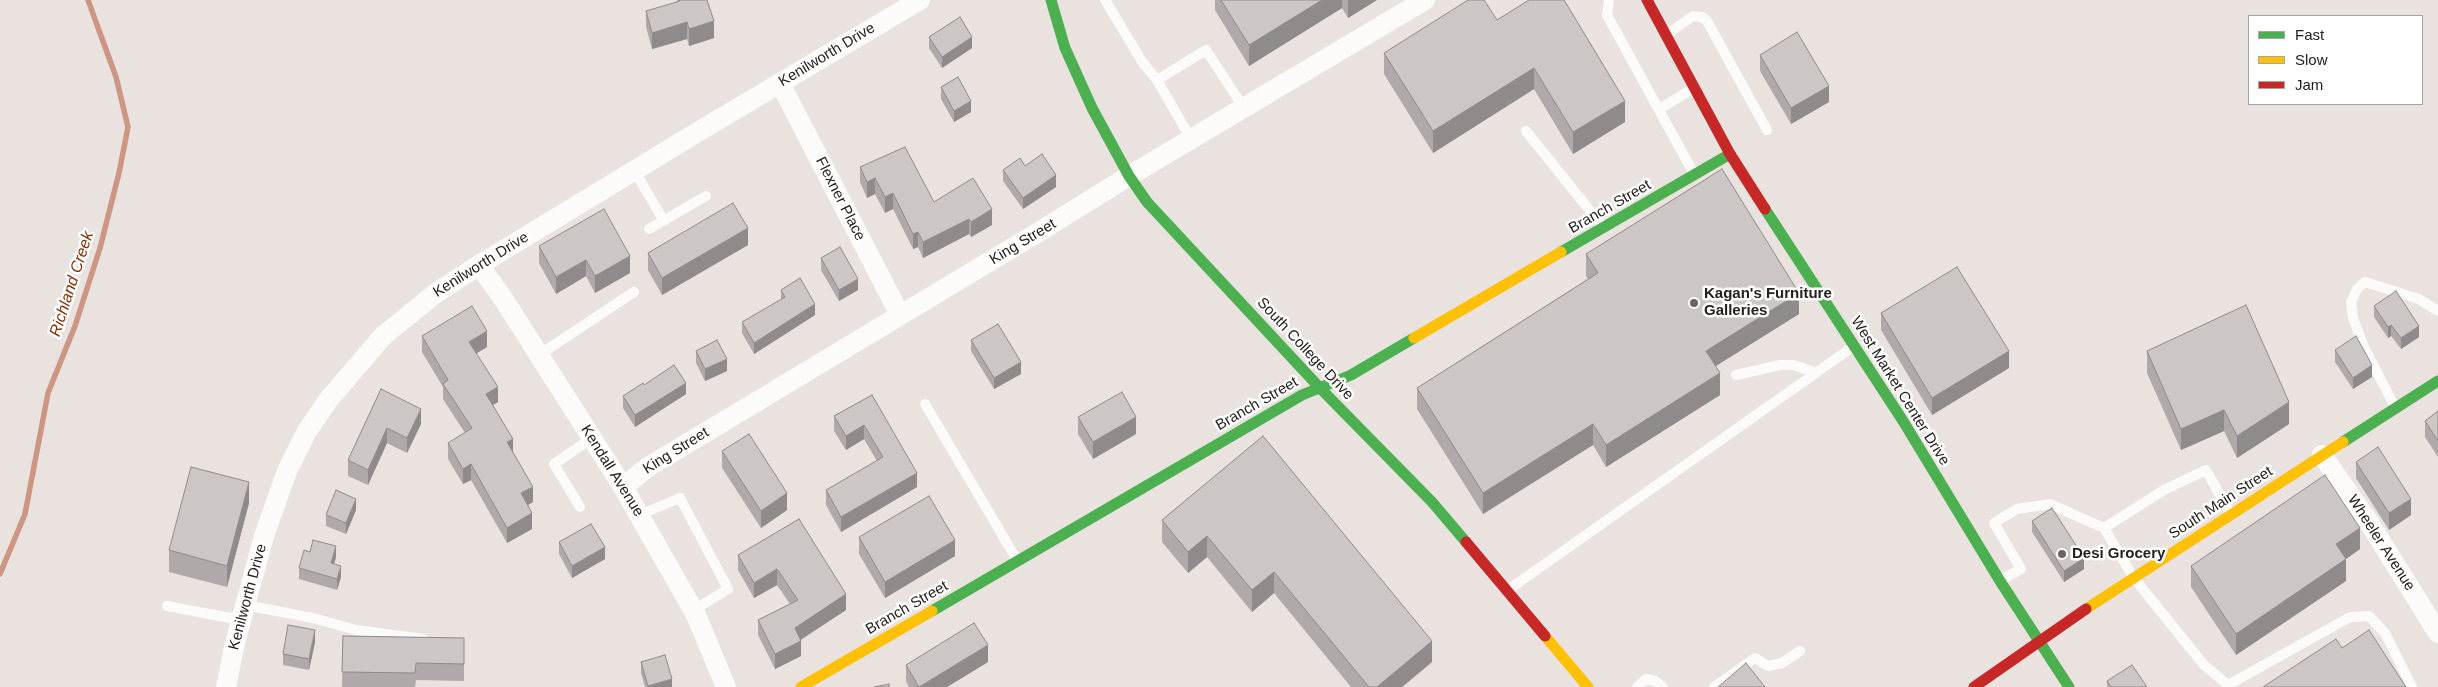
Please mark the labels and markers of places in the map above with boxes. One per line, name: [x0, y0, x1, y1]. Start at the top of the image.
place label: Kagan's Furniture Galleries: [1704, 285, 1832, 320]
marker: Kagan's Furniture Galleries: [1688, 297, 1700, 309]
place label: Desi Grocery: [2072, 545, 2165, 563]
marker: Desi Grocery: [2056, 548, 2068, 560]

